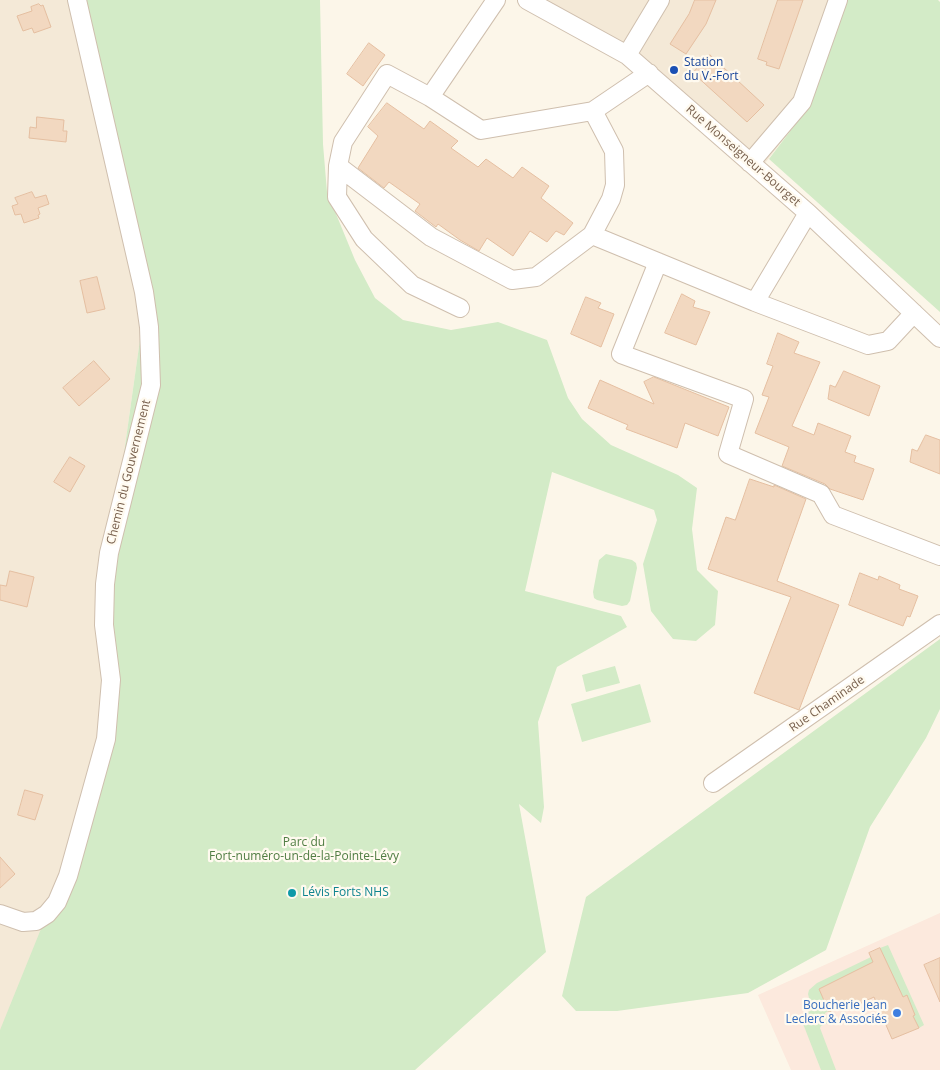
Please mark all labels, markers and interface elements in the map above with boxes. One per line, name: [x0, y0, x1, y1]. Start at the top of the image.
place label: Station du V.-Fort: [684, 56, 739, 84]
marker: Station du V.-Fort: [668, 64, 680, 76]
street label: Rue Monseigneur-Bourget: [683, 102, 803, 210]
street label: Chemin du Gouvernement: [104, 398, 154, 546]
street label: Rue Chaminade: [787, 673, 867, 735]
park label: Parc du Fort-numéro-un-de-la-Pointe-Lévy: [209, 836, 399, 864]
place label: Lévis Forts NHS: [302, 886, 389, 900]
marker: Lévis Forts NHS: [286, 887, 298, 899]
place label: Boucherie Jean Leclerc & Associés: [785, 999, 887, 1027]
marker: Boucherie Jean Leclerc & Associés: [891, 1007, 903, 1019]

